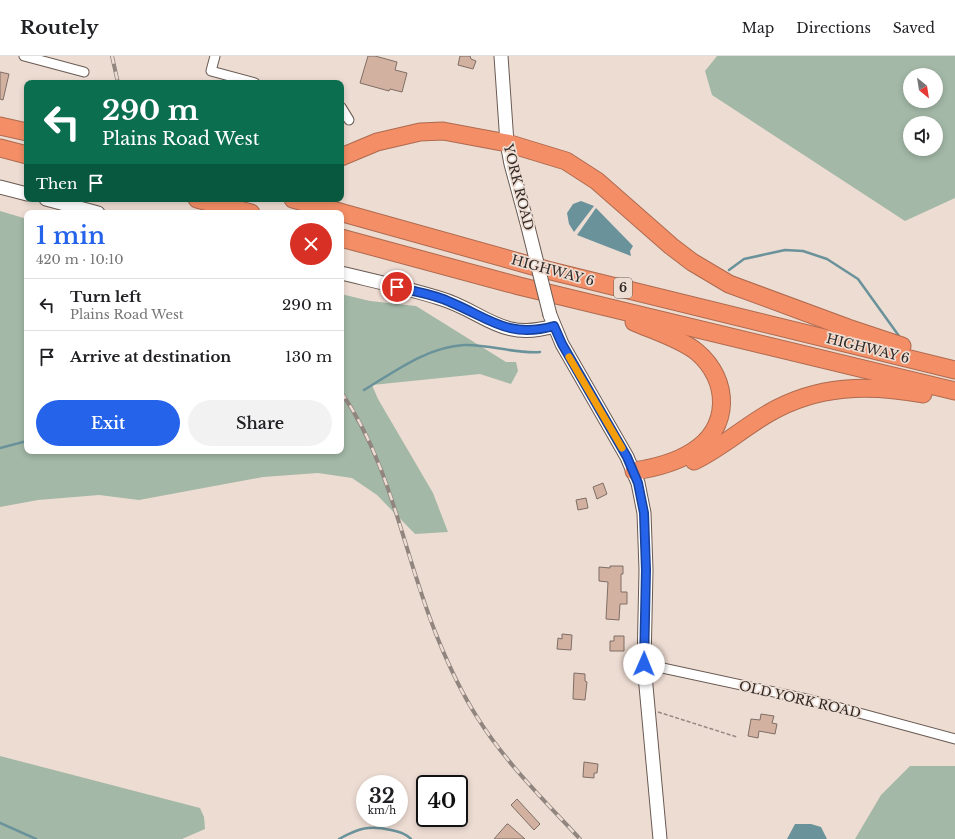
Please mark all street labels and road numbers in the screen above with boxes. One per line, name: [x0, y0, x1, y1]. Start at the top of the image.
street label: YORK ROAD: [499, 141, 537, 232]
street label: HIGHWAY 6: [510, 251, 596, 290]
road number: 6: [614, 278, 632, 298]
street label: HIGHWAY 6: [824, 330, 911, 367]
street label: OLD YORK ROAD: [737, 677, 863, 722]

